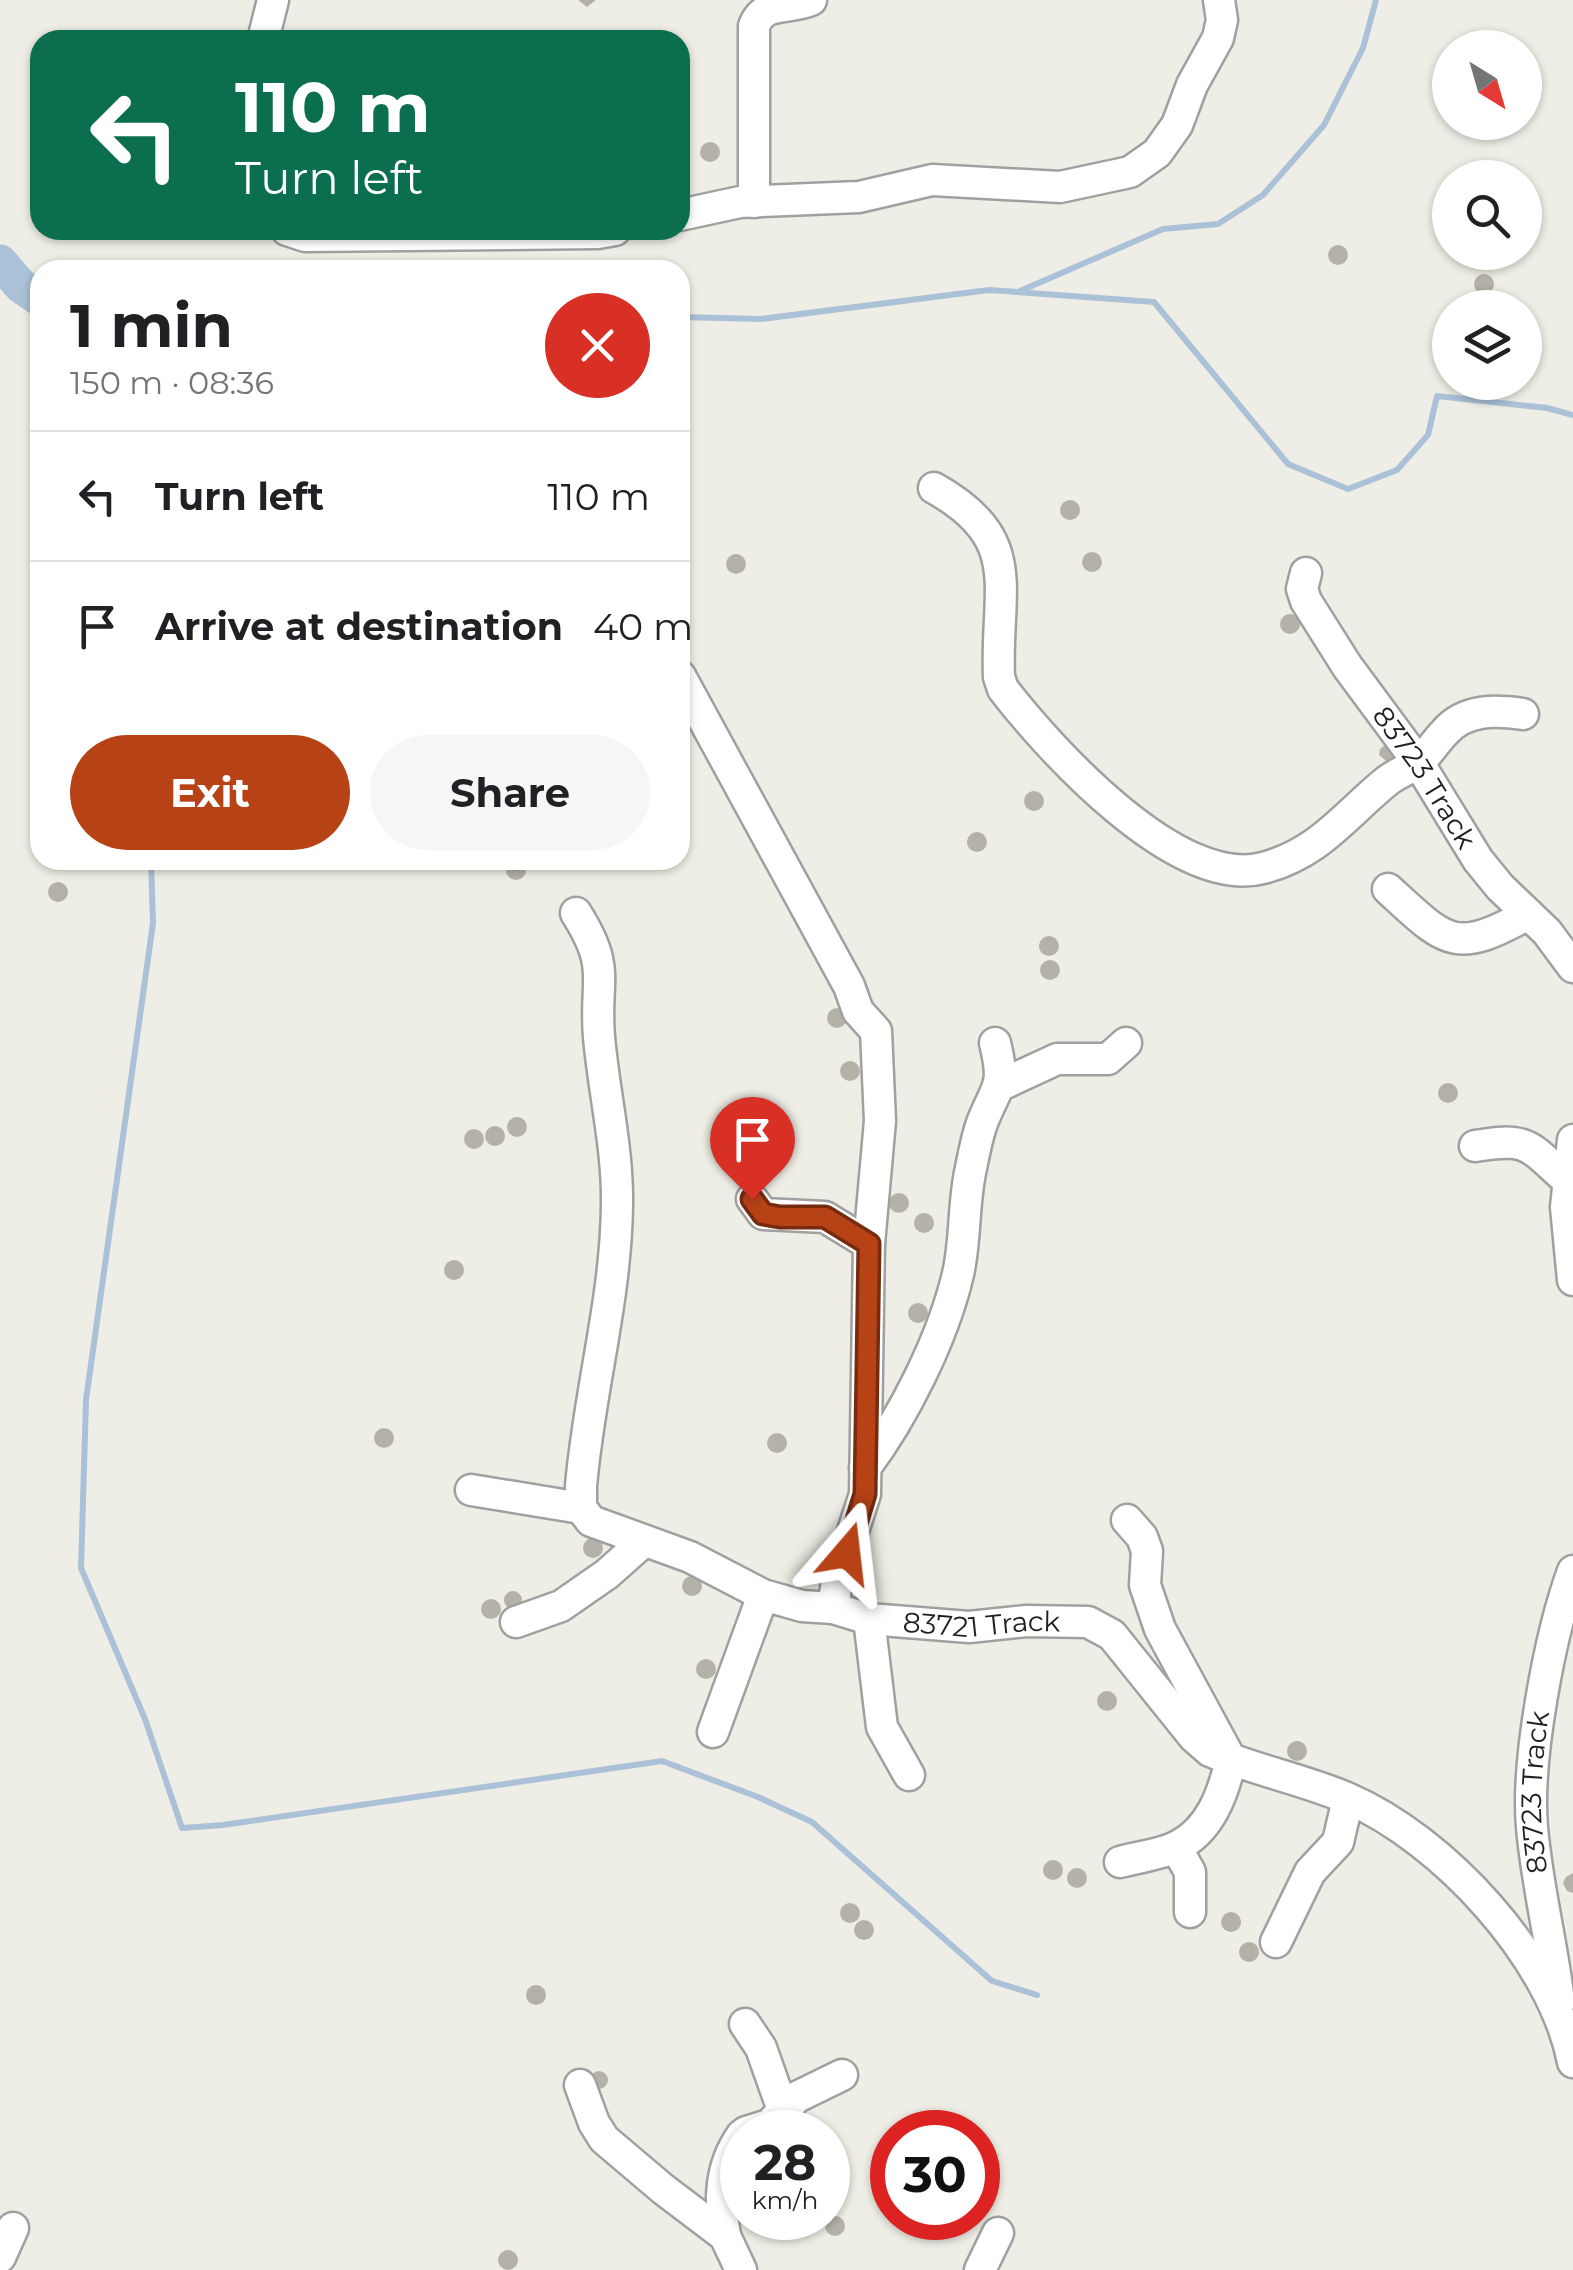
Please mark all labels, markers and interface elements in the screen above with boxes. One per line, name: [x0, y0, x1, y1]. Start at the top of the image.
north arrow: [1432, 30, 1542, 140]
map controls: [1432, 30, 1542, 400]
text: 110 m: [235, 64, 431, 150]
icon: left: [70, 70, 200, 200]
text: Turn left: [235, 150, 423, 205]
button: search: [1432, 160, 1542, 270]
text: 1 min: [70, 289, 233, 362]
button: layers: [1432, 290, 1542, 400]
button: close: [545, 293, 650, 398]
text: 150 m · 08:36: [70, 363, 274, 402]
icon: left: [70, 469, 125, 524]
text: Turn left: [155, 473, 324, 520]
text: 110 m: [547, 473, 650, 520]
icon: arrive: [70, 599, 125, 654]
text: Arrive at destination: [155, 603, 563, 650]
text: 40 m: [593, 603, 693, 650]
street label: 83723 Track: [1366, 700, 1484, 855]
button: Exit: [70, 735, 350, 850]
button: Share: [370, 735, 650, 850]
pin: [710, 1097, 795, 1200]
icon: arrive: [725, 1112, 780, 1167]
position arrow: [795, 1501, 899, 1605]
street label: 83721 Track: [902, 1604, 1061, 1644]
street label: 83723 Track: [1514, 1708, 1556, 1876]
speed limit sign: 30: [870, 2110, 1000, 2240]
text: 28: [754, 2132, 816, 2193]
text: km/h: [752, 2185, 818, 2215]

